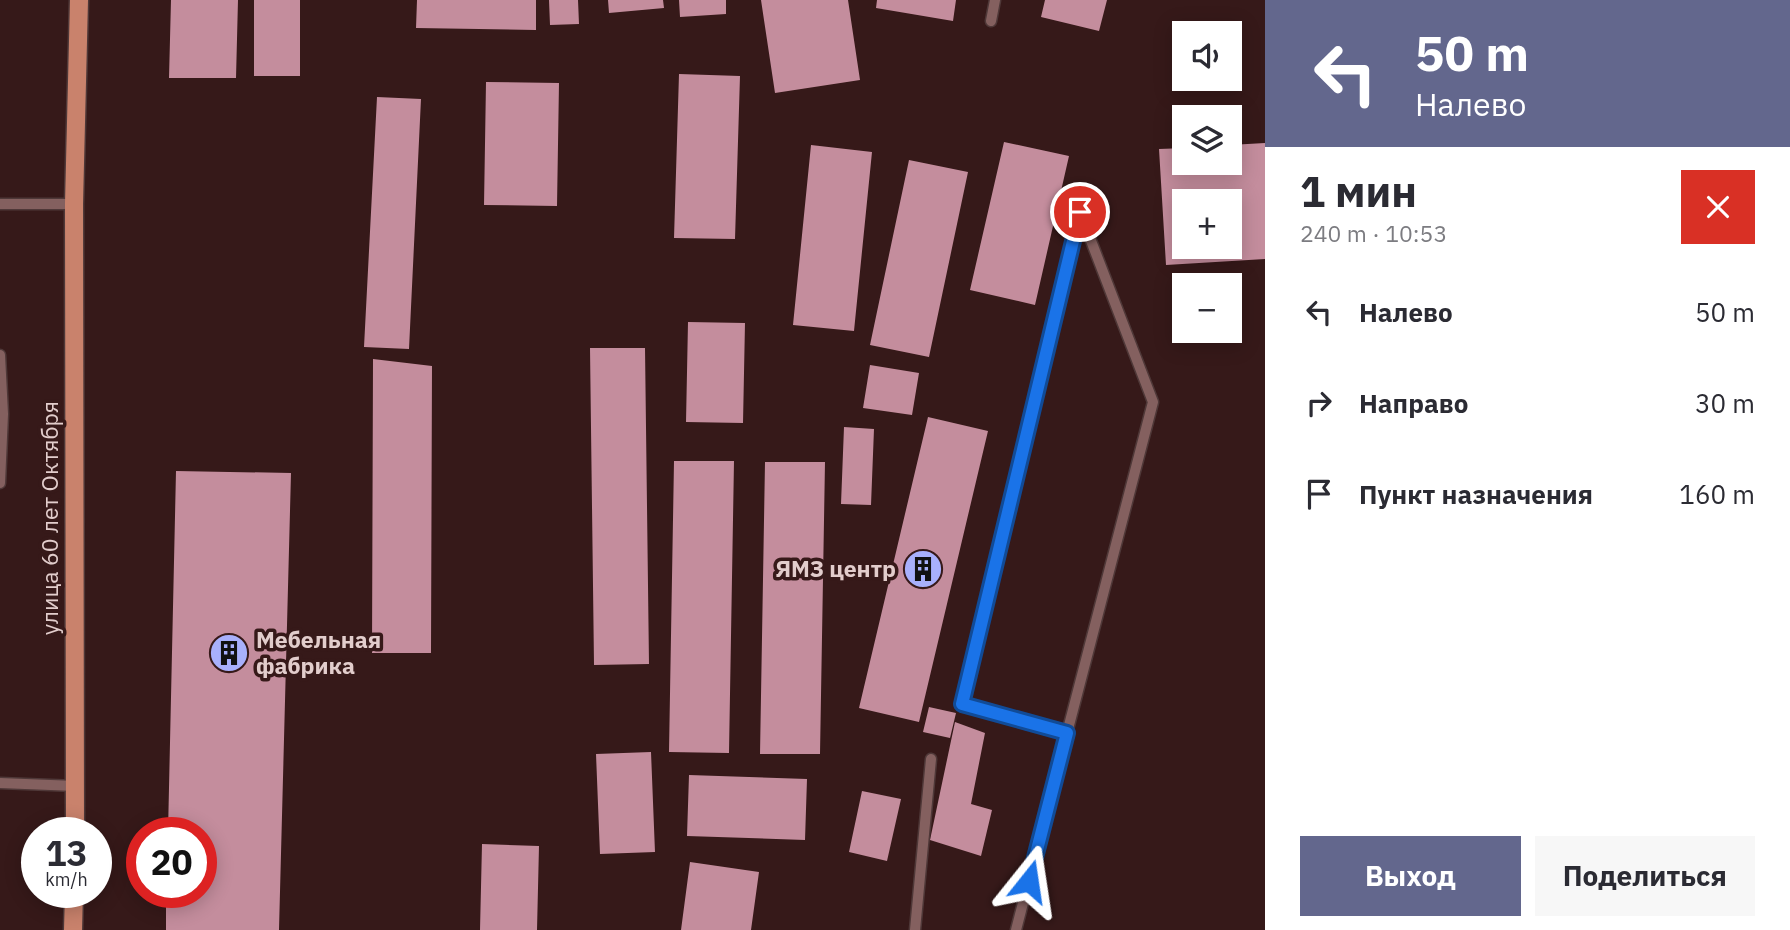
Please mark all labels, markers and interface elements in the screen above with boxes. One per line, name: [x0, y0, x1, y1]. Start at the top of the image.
map controls: [1172, 21, 1242, 343]
button: sound: [1172, 21, 1242, 91]
text: 50 m: [1415, 21, 1529, 84]
icon: left: [1300, 28, 1391, 119]
text: Налево: [1415, 83, 1526, 125]
button: layers: [1172, 105, 1242, 175]
text: 1 мин: [1300, 164, 1417, 219]
button: close: [1681, 170, 1755, 244]
pin: [1050, 182, 1110, 242]
button: +: [1172, 189, 1242, 259]
icon: arrive: [1061, 193, 1099, 231]
text: 240 m · 10:53: [1300, 218, 1447, 248]
button: −: [1172, 273, 1242, 343]
icon: left: [1300, 293, 1338, 331]
text: Налево: [1359, 295, 1453, 329]
text: 50 m: [1695, 295, 1755, 329]
icon: right: [1300, 384, 1338, 422]
text: Направо: [1359, 386, 1468, 420]
text: 30 m: [1695, 386, 1755, 420]
street label: улица 60 лет Октября: [34, 401, 64, 635]
icon: arrive: [1300, 475, 1338, 513]
text: Пункт назначения: [1359, 477, 1593, 511]
text: 160 m: [1679, 477, 1755, 511]
building icon: ЯМЗ центр: [902, 548, 944, 590]
place label: ЯМЗ центр: [775, 553, 896, 583]
place label: Мебельная фабрика: [256, 624, 381, 680]
building icon: Мебельная фабрика: [208, 632, 250, 674]
speed limit sign: 20: [126, 817, 217, 908]
text: 13: [45, 830, 88, 876]
button: Выход: [1300, 836, 1521, 916]
button: Поделиться: [1535, 836, 1755, 916]
position arrow: [992, 844, 1066, 918]
text: km/h: [45, 868, 88, 891]

